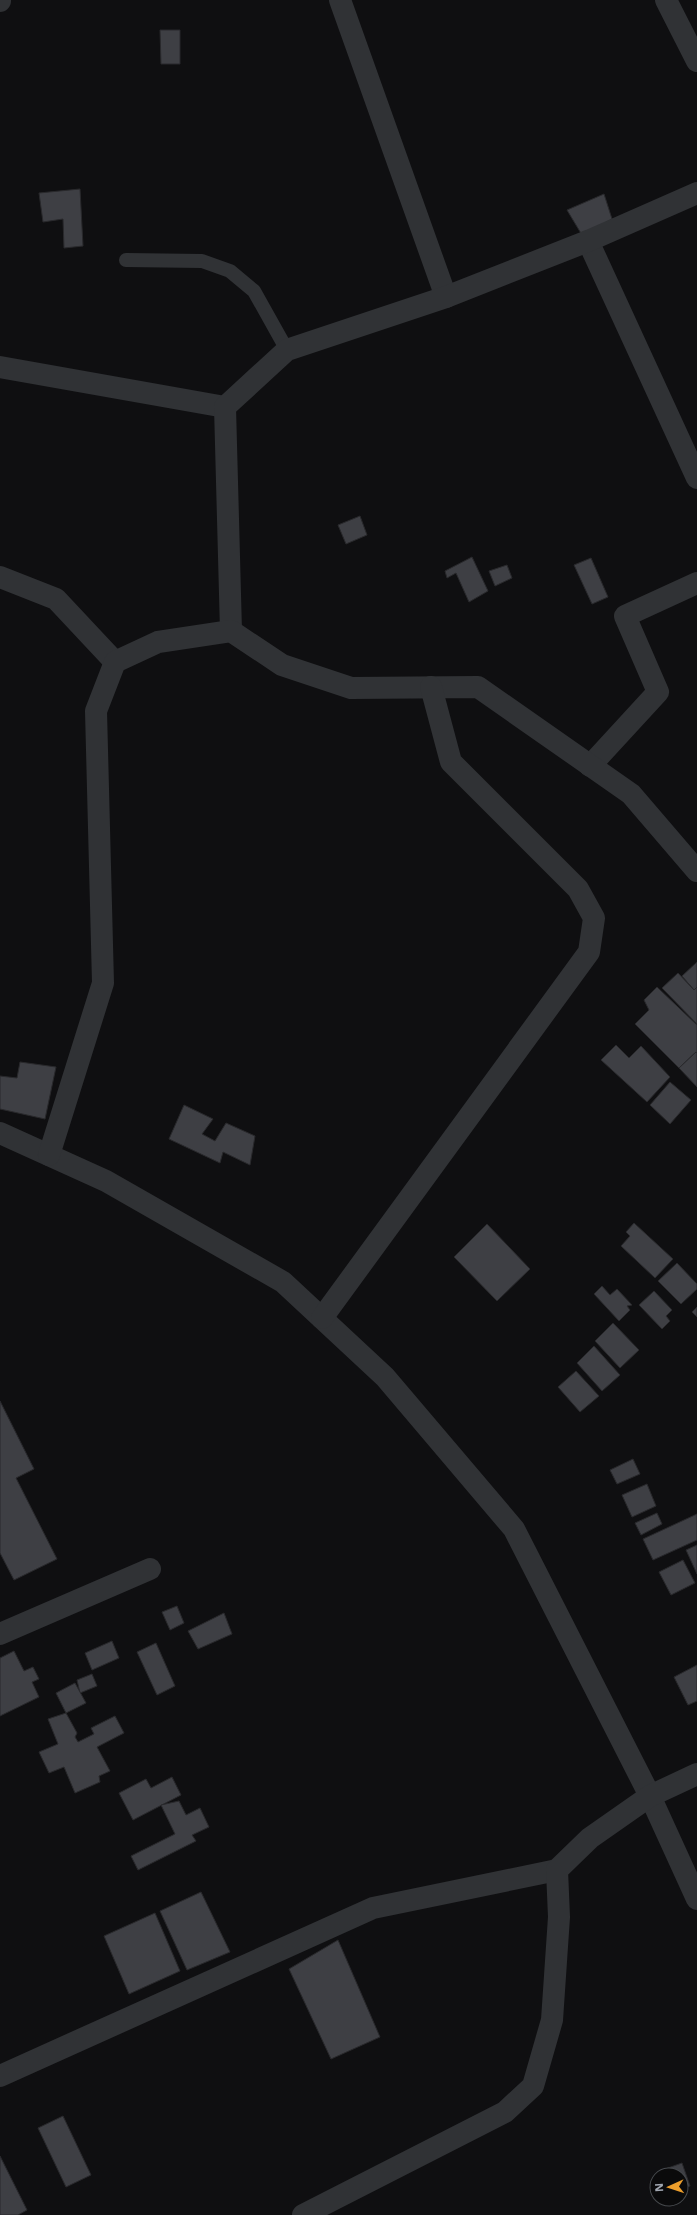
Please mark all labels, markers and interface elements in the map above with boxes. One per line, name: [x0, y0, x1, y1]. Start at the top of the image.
north arrow: [649, 2167, 689, 2207]
text: N: [651, 2183, 666, 2192]

